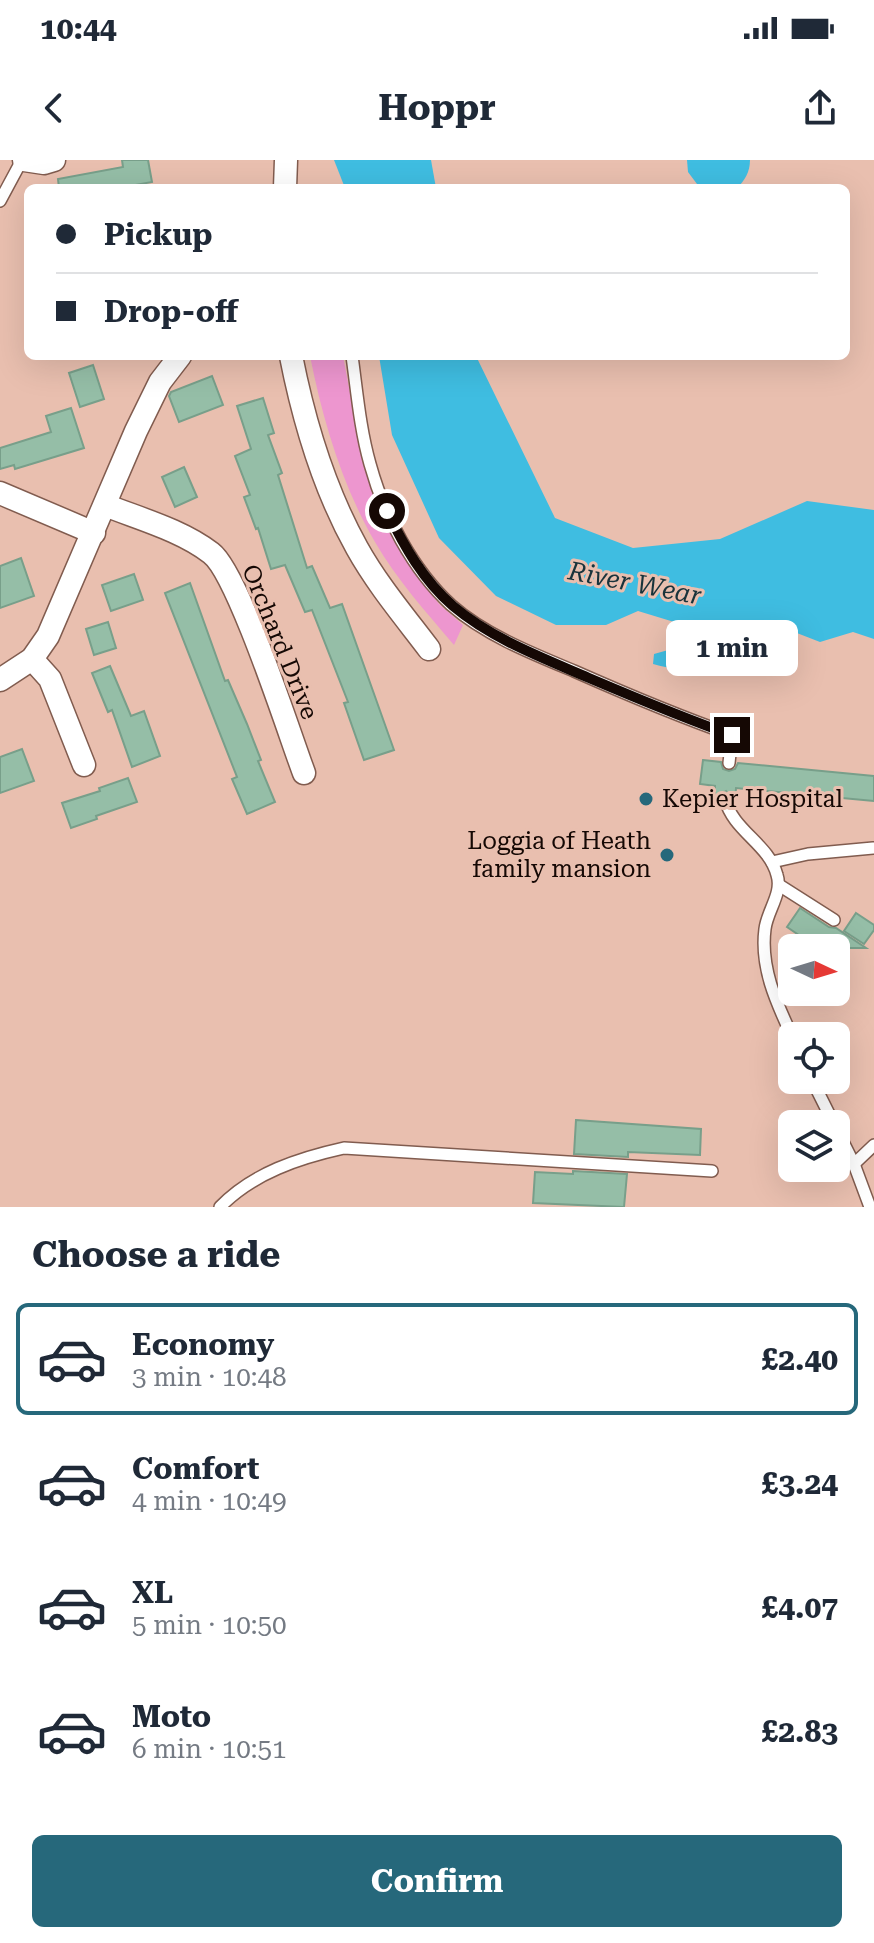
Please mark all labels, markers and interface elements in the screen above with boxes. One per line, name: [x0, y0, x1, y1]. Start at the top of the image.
text: 10:44: [40, 11, 117, 46]
icon: back: [32, 86, 76, 130]
icon: share: [798, 86, 842, 130]
text: Hoppr: [378, 87, 496, 129]
text: Pickup: [104, 217, 212, 252]
text: Drop-off: [104, 294, 238, 329]
route start: [369, 493, 405, 529]
water label: River Wear: [565, 555, 704, 611]
street label: Orchard Drive: [236, 561, 324, 723]
callout: 1 min: [666, 619, 798, 675]
text: 1 min: [696, 633, 768, 663]
route end: [714, 717, 750, 753]
place label: Kepier Hospital: [662, 785, 843, 813]
marker: Kepier Hospital: [637, 790, 655, 808]
place label: Loggia of Heath family mansion: [467, 827, 651, 883]
marker: Loggia of Heath family mansion: [658, 846, 676, 864]
north arrow: [778, 934, 850, 1006]
map controls: [778, 934, 850, 1182]
button: locate: [778, 1022, 850, 1094]
button: layers: [778, 1110, 850, 1182]
text: Choose a ride: [32, 1234, 280, 1276]
icon: car: [36, 1323, 108, 1395]
text: Economy: [132, 1327, 274, 1362]
text: £2.40: [761, 1342, 838, 1377]
text: 3 min · 10:48: [132, 1362, 287, 1392]
icon: car: [36, 1447, 108, 1519]
text: Comfort: [132, 1451, 259, 1486]
text: £3.24: [761, 1466, 838, 1501]
text: 4 min · 10:49: [132, 1486, 287, 1516]
icon: car: [36, 1571, 108, 1643]
text: XL: [132, 1575, 173, 1610]
text: £4.07: [761, 1590, 838, 1625]
text: 5 min · 10:50: [132, 1610, 287, 1640]
icon: car: [36, 1695, 108, 1767]
text: Moto: [132, 1699, 211, 1734]
text: £2.83: [761, 1714, 838, 1749]
text: 6 min · 10:51: [132, 1734, 287, 1764]
button: Confirm: [32, 1835, 842, 1927]

